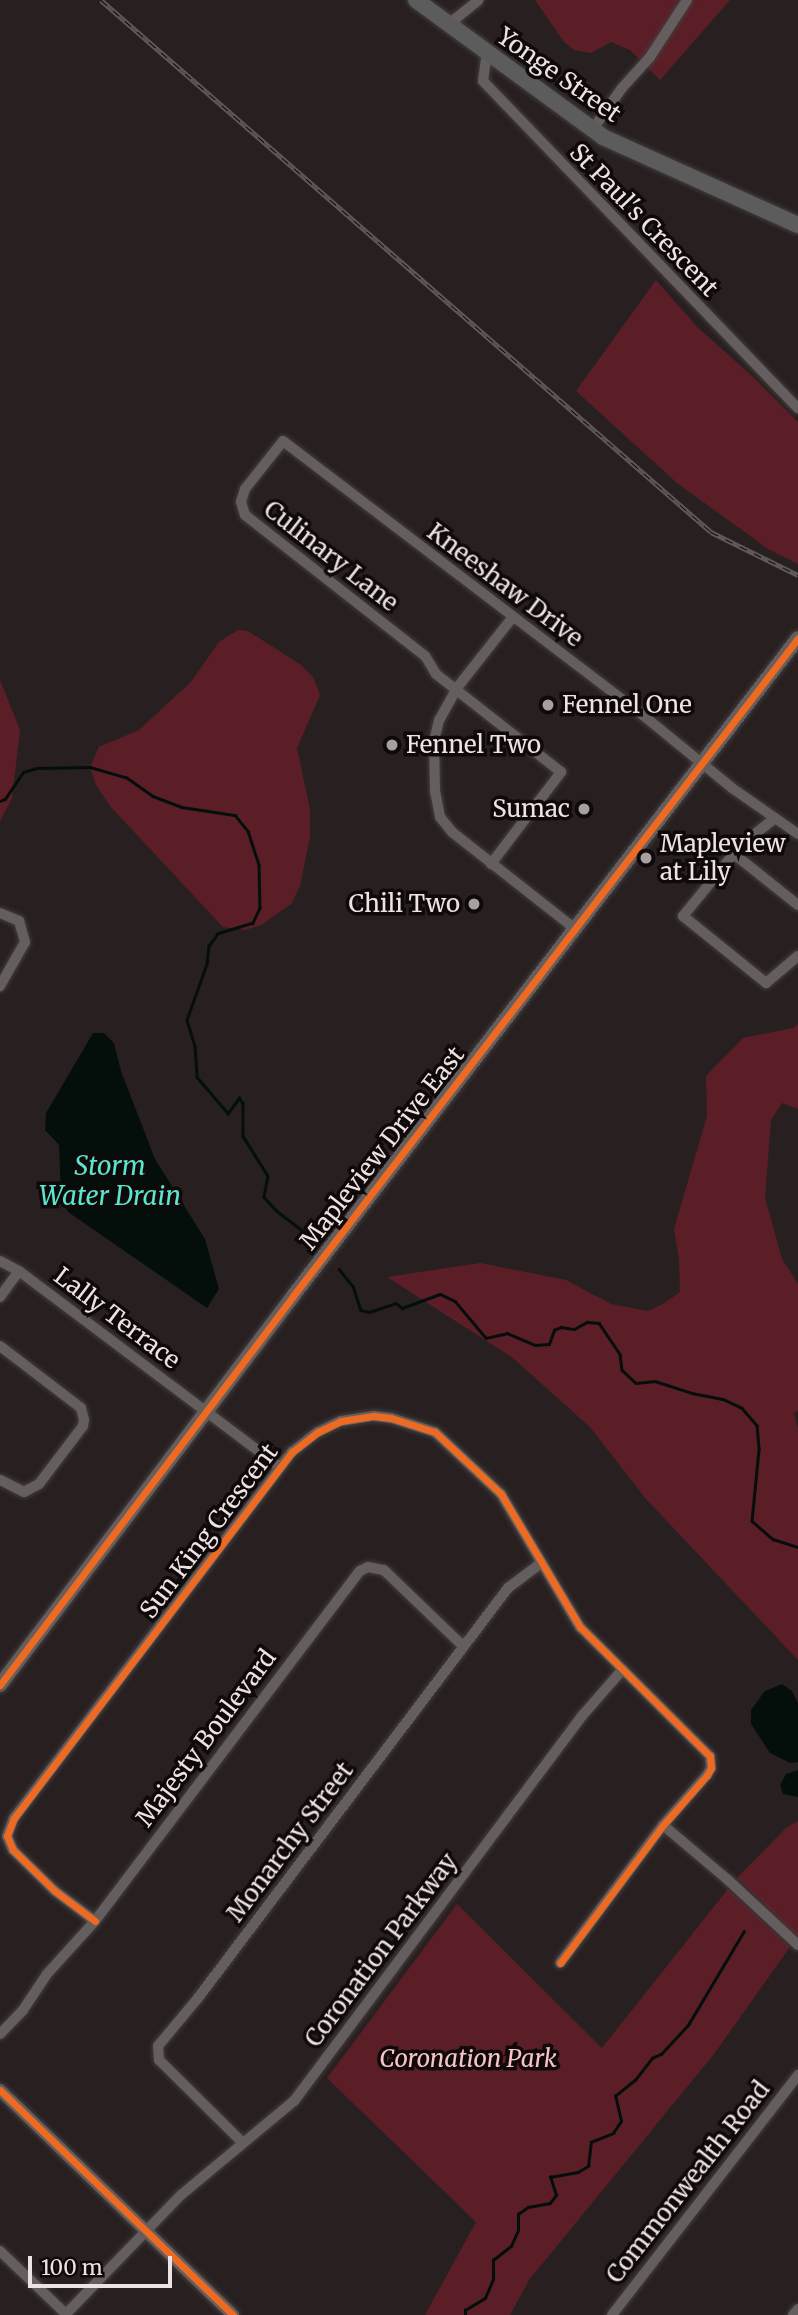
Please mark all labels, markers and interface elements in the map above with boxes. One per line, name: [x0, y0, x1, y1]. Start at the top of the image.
street label: Yonge Street: [492, 22, 626, 128]
street label: St Paul's Crescent: [564, 138, 724, 302]
street label: Culinary Lane: [258, 495, 404, 617]
street label: Kneeshaw Drive: [422, 517, 588, 653]
place label: Fennel One: [562, 691, 692, 719]
marker: Fennel One: [540, 697, 556, 713]
place label: Fennel Two: [406, 731, 541, 759]
marker: Fennel Two: [384, 737, 400, 753]
place label: Sumac: [492, 795, 570, 823]
marker: Sumac: [576, 801, 592, 817]
place label: Mapleview at Lily: [660, 830, 785, 886]
marker: Mapleview at Lily: [638, 850, 654, 866]
place label: Chili Two: [348, 890, 460, 918]
marker: Chili Two: [466, 896, 482, 912]
street label: Mapleview Drive East: [294, 1041, 470, 1255]
water label: Storm Water Drain: [39, 1150, 181, 1212]
street label: Lally Terrace: [48, 1261, 186, 1375]
street label: Sun King Crescent: [134, 1438, 284, 1624]
street label: Majesty Boulevard: [130, 1644, 282, 1832]
street label: Monarchy Street: [221, 1757, 359, 1927]
street label: Coronation Parkway: [299, 1848, 463, 2052]
park label: Coronation Park: [379, 2045, 557, 2073]
street label: Commonwealth Road: [600, 2075, 776, 2289]
scale bar: [32, 2242, 175, 2286]
text: 100 m: [41, 2254, 103, 2281]

